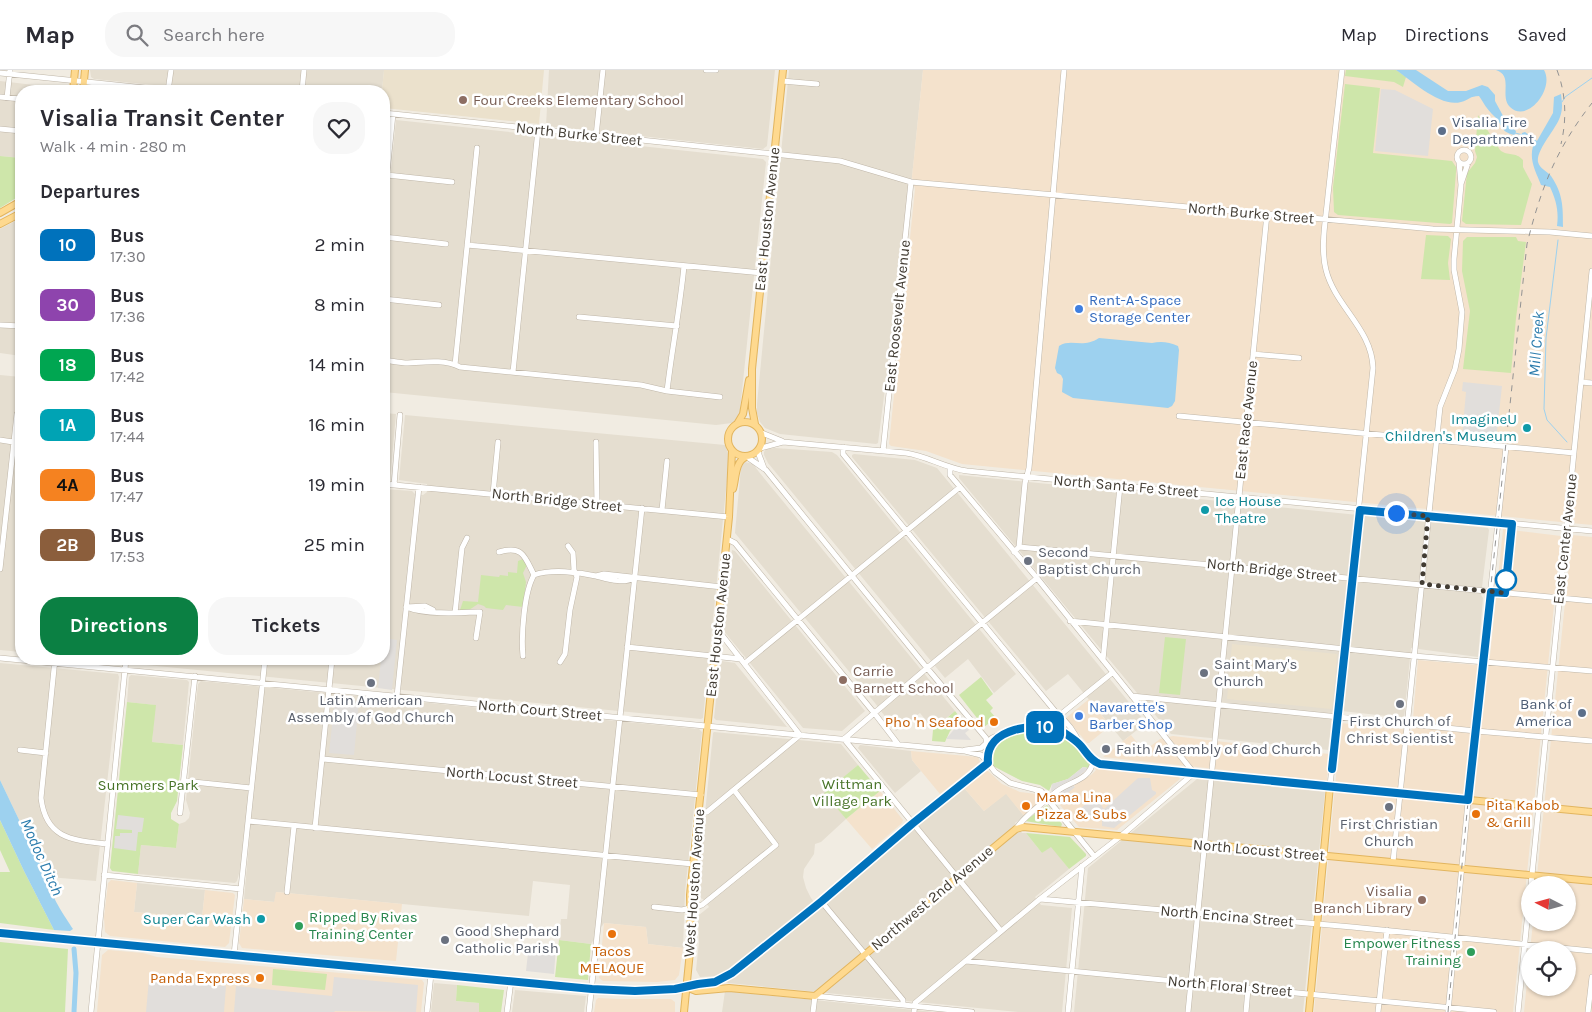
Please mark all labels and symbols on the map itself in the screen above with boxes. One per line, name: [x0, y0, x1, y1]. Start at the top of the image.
place label: Four Creeks Elementary School: [473, 91, 684, 109]
marker: Four Creeks Elementary School: [457, 94, 469, 106]
place label: Visalia Fire Department: [1452, 113, 1534, 148]
street label: North Burke Street: [515, 118, 643, 150]
marker: Visalia Fire Department: [1436, 125, 1448, 137]
street label: East Houston Avenue: [750, 146, 784, 292]
street label: North Burke Street: [1187, 199, 1315, 228]
street label: East Roosevelt Avenue: [880, 239, 914, 393]
place label: Rent-A-Space Storage Center: [1089, 291, 1191, 326]
marker: Rent-A-Space Storage Center: [1073, 303, 1085, 315]
water label: Mill Creek: [1524, 310, 1548, 377]
street label: East Race Avenue: [1231, 360, 1261, 480]
place label: ImagineU Children's Museum: [1385, 410, 1517, 445]
marker: ImagineU Children's Museum: [1521, 422, 1533, 434]
street label: North Santa Fe Street: [1053, 471, 1200, 501]
street label: East Center Avenue: [1549, 473, 1581, 605]
street label: North Bridge Street: [491, 484, 624, 516]
place label: Ice House Theatre: [1215, 492, 1281, 527]
your location: [1384, 501, 1409, 526]
marker: Ice House Theatre: [1199, 504, 1211, 516]
place label: Second Baptist Church: [1038, 543, 1141, 578]
street label: East Houston Avenue: [701, 552, 735, 698]
street label: North Bridge Street: [1206, 554, 1339, 586]
marker: Second Baptist Church: [1022, 555, 1034, 567]
unlabelled marker: [1495, 569, 1517, 591]
place label: Saint Mary's Church: [1214, 655, 1297, 690]
place label: Carrie Barnett School: [853, 662, 954, 697]
marker: Saint Mary's Church: [1198, 667, 1210, 679]
marker: Carrie Barnett School: [837, 674, 849, 686]
marker: Latin American Assembly of God Church: [365, 677, 377, 689]
place label: Latin American Assembly of God Church: [288, 691, 454, 726]
place label: Bank of America: [1516, 695, 1573, 730]
street label: North Court Street: [477, 696, 603, 724]
place label: Navarette's Barber Shop: [1089, 698, 1173, 733]
marker: First Church of Christ Scientist: [1394, 698, 1406, 710]
marker: Bank of America: [1576, 707, 1588, 719]
marker: Navarette's Barber Shop: [1073, 710, 1085, 722]
line badge: 10: [1022, 711, 1068, 743]
place label: First Church of Christ Scientist: [1347, 712, 1454, 747]
place label: Pho 'n Seafood: [885, 713, 984, 731]
marker: Pho 'n Seafood: [988, 716, 1000, 728]
place label: Faith Assembly of God Church: [1116, 740, 1321, 758]
marker: Faith Assembly of God Church: [1100, 743, 1112, 755]
street label: North Locust Street: [445, 762, 579, 792]
park label: Wittman Village Park: [812, 775, 892, 810]
park label: Summers Park: [97, 776, 199, 794]
place label: Mama Lina Pizza & Subs: [1036, 788, 1127, 823]
place label: Pita Kabob & Grill: [1486, 796, 1560, 831]
marker: Mama Lina Pizza & Subs: [1020, 800, 1032, 812]
marker: First Christian Church: [1383, 801, 1395, 813]
street label: West Houston Avenue: [680, 808, 708, 958]
marker: Pita Kabob & Grill: [1470, 808, 1482, 820]
water label: Modoc Ditch: [17, 815, 67, 899]
place label: First Christian Church: [1340, 815, 1438, 850]
street label: North Locust Street: [1192, 835, 1326, 865]
street label: Northwest 2nd Avenue: [867, 842, 997, 954]
north arrow: [1521, 876, 1576, 931]
place label: Visalia Branch Library: [1313, 882, 1412, 917]
marker: Visalia Branch Library: [1416, 894, 1428, 906]
street label: North Encina Street: [1160, 901, 1295, 931]
place label: Ripped By Rivas Training Center: [309, 908, 418, 943]
place label: Super Car Wash: [143, 910, 251, 928]
marker: Super Car Wash: [255, 913, 267, 925]
marker: Ripped By Rivas Training Center: [293, 920, 305, 932]
place label: Good Shephard Catholic Parish: [455, 922, 560, 957]
marker: Tacos MELAQUE: [606, 928, 618, 940]
marker: Good Shephard Catholic Parish: [439, 934, 451, 946]
place label: Empower Fitness Training: [1344, 934, 1462, 969]
place label: Tacos MELAQUE: [580, 942, 644, 977]
marker: Empower Fitness Training: [1465, 946, 1477, 958]
place label: Panda Express: [150, 969, 250, 987]
marker: Panda Express: [254, 972, 266, 984]
street label: North Floral Street: [1167, 972, 1293, 1000]

